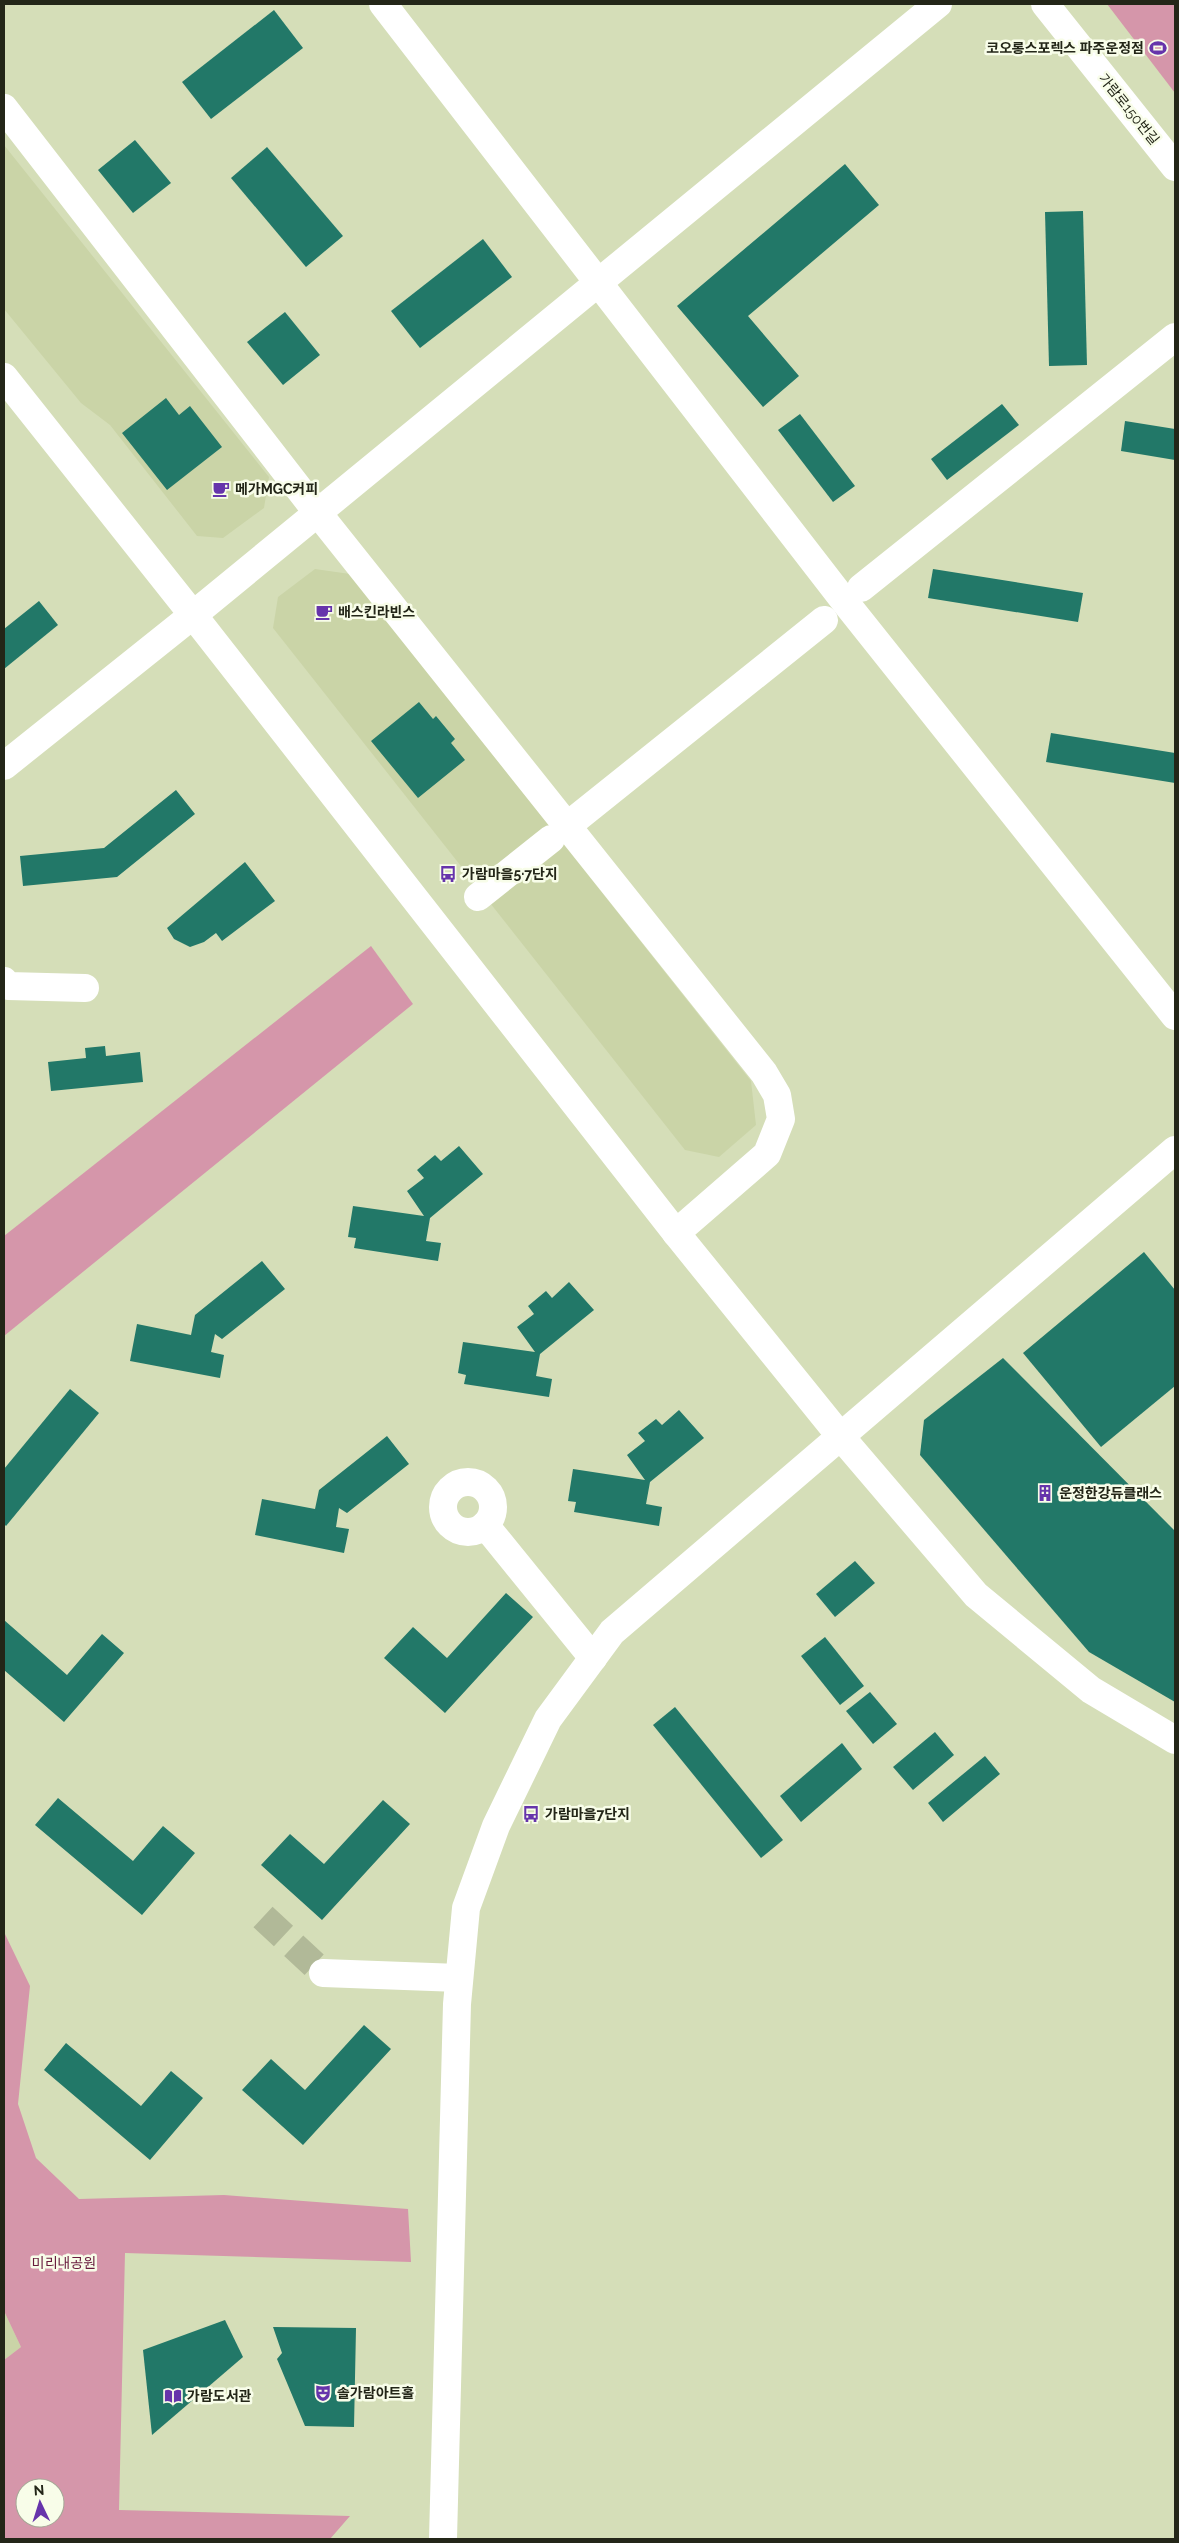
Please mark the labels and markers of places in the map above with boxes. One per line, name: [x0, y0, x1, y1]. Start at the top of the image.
sports icon: 코오롱스포렉스 파주운정점: [1148, 38, 1168, 58]
place label: 코오롱스포렉스 파주운정점: [986, 40, 1144, 56]
cafe icon: 메가MGC커피: [211, 479, 231, 499]
place label: 메가MGC커피: [235, 481, 318, 497]
cafe icon: 배스킨라빈스: [314, 602, 334, 622]
place label: 배스킨라빈스: [338, 604, 415, 620]
bus stop icon: 가람마을5·7단지: [438, 864, 458, 884]
place label: 가람마을5·7단지: [462, 866, 558, 882]
building icon: 운정한강듀클래스: [1035, 1483, 1055, 1503]
place label: 운정한강듀클래스: [1059, 1485, 1162, 1501]
bus stop icon: 가람마을7단지: [521, 1804, 541, 1824]
place label: 가람마을7단지: [545, 1806, 630, 1822]
theatre icon: 솔가람아트홀: [313, 2383, 333, 2403]
place label: 솔가람아트홀: [337, 2385, 414, 2401]
library icon: 가람도서관: [163, 2386, 183, 2406]
place label: 가람도서관: [187, 2388, 252, 2404]

